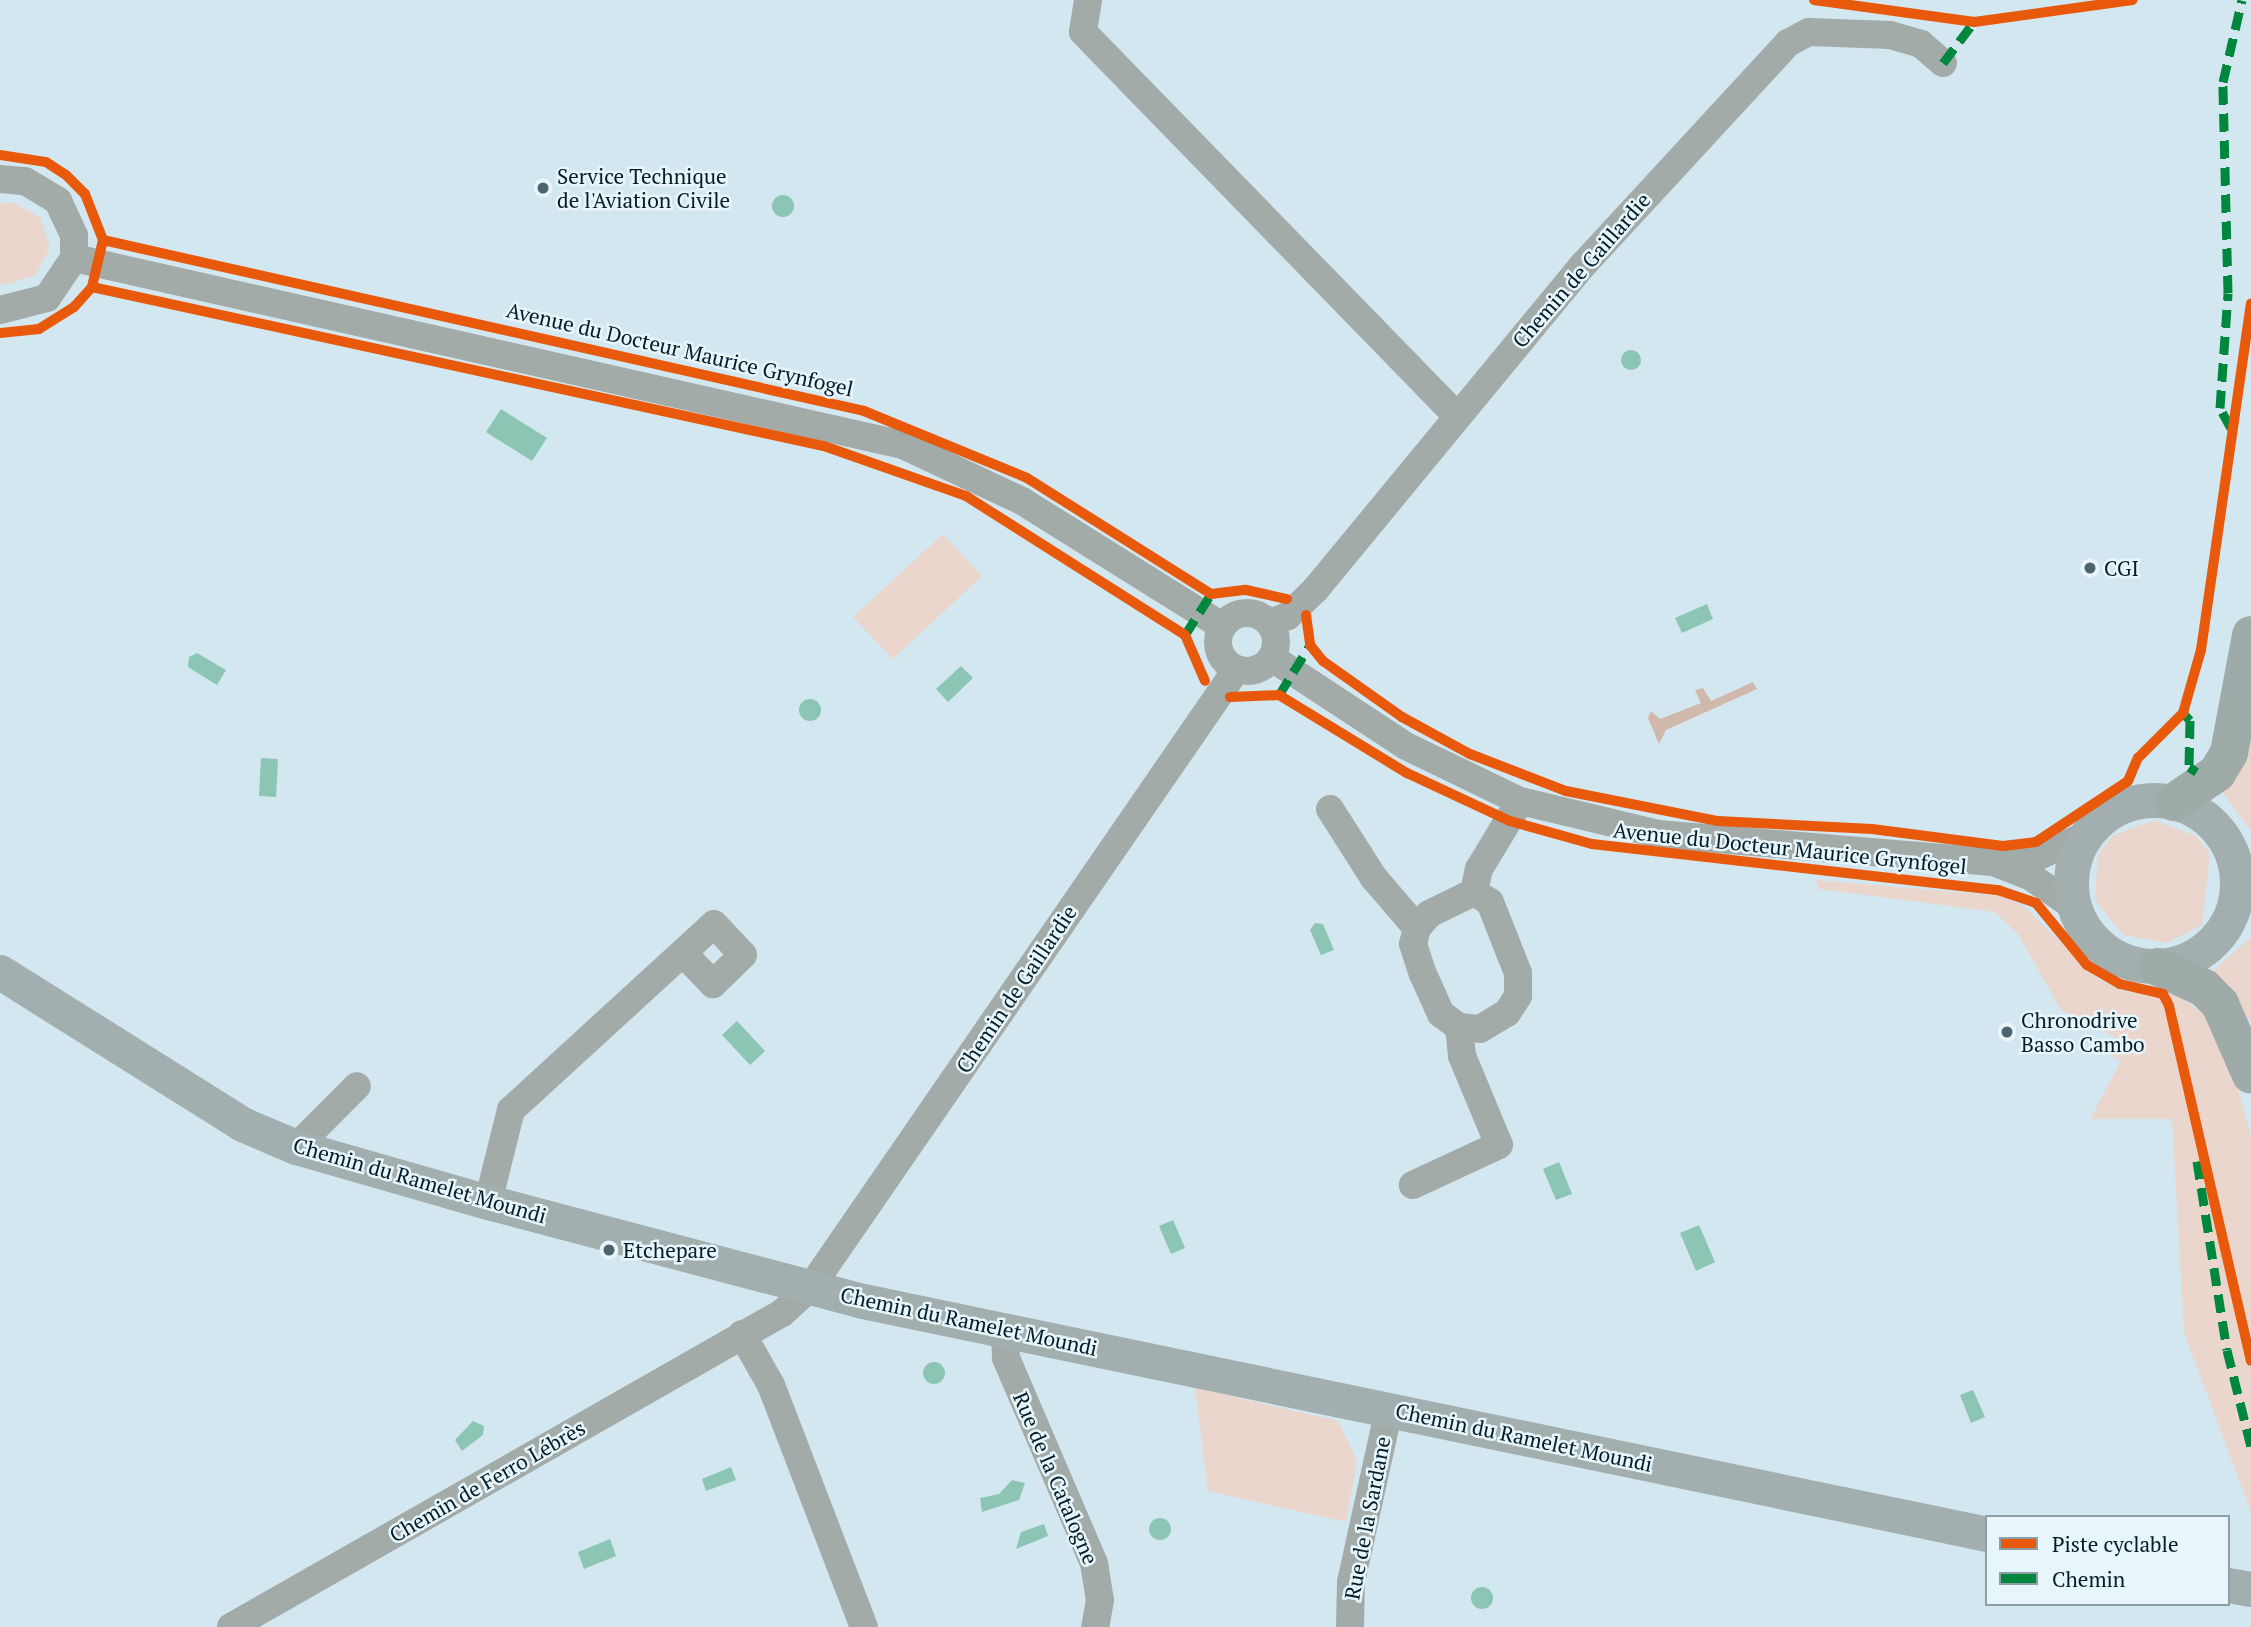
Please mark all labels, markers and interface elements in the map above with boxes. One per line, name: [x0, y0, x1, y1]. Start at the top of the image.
place label: Service Technique de l'Aviation Civile: [557, 163, 730, 213]
marker: Service Technique de l'Aviation Civile: [535, 180, 551, 196]
street label: Chemin de Gaillardie: [1507, 187, 1655, 353]
street label: Avenue du Docteur Maurice Grynfogel: [504, 297, 856, 401]
place label: CGI: [2104, 555, 2139, 581]
marker: CGI: [2082, 560, 2098, 576]
street label: Avenue du Docteur Maurice Grynfogel: [1612, 817, 1968, 879]
street label: Chemin de Gaillardie: [950, 900, 1082, 1078]
place label: Chronodrive Basso Cambo: [2021, 1007, 2145, 1057]
marker: Chronodrive Basso Cambo: [1999, 1024, 2015, 1040]
street label: Chemin du Ramelet Moundi: [291, 1132, 549, 1228]
place label: Etchepare: [623, 1237, 717, 1263]
marker: Etchepare: [601, 1242, 617, 1258]
street label: Chemin du Ramelet Moundi: [838, 1281, 1100, 1361]
street label: Rue de la Catalogne: [1008, 1388, 1104, 1568]
street label: Chemin du Ramelet Moundi: [1393, 1397, 1655, 1477]
street label: Chemin de Ferro Lébrès: [385, 1415, 589, 1547]
street label: Rue de la Sardane: [1339, 1434, 1395, 1602]
legend: [1985, 1515, 2230, 1606]
text: Piste cyclable: [2052, 1530, 2178, 1558]
text: Chemin: [2052, 1565, 2125, 1593]

